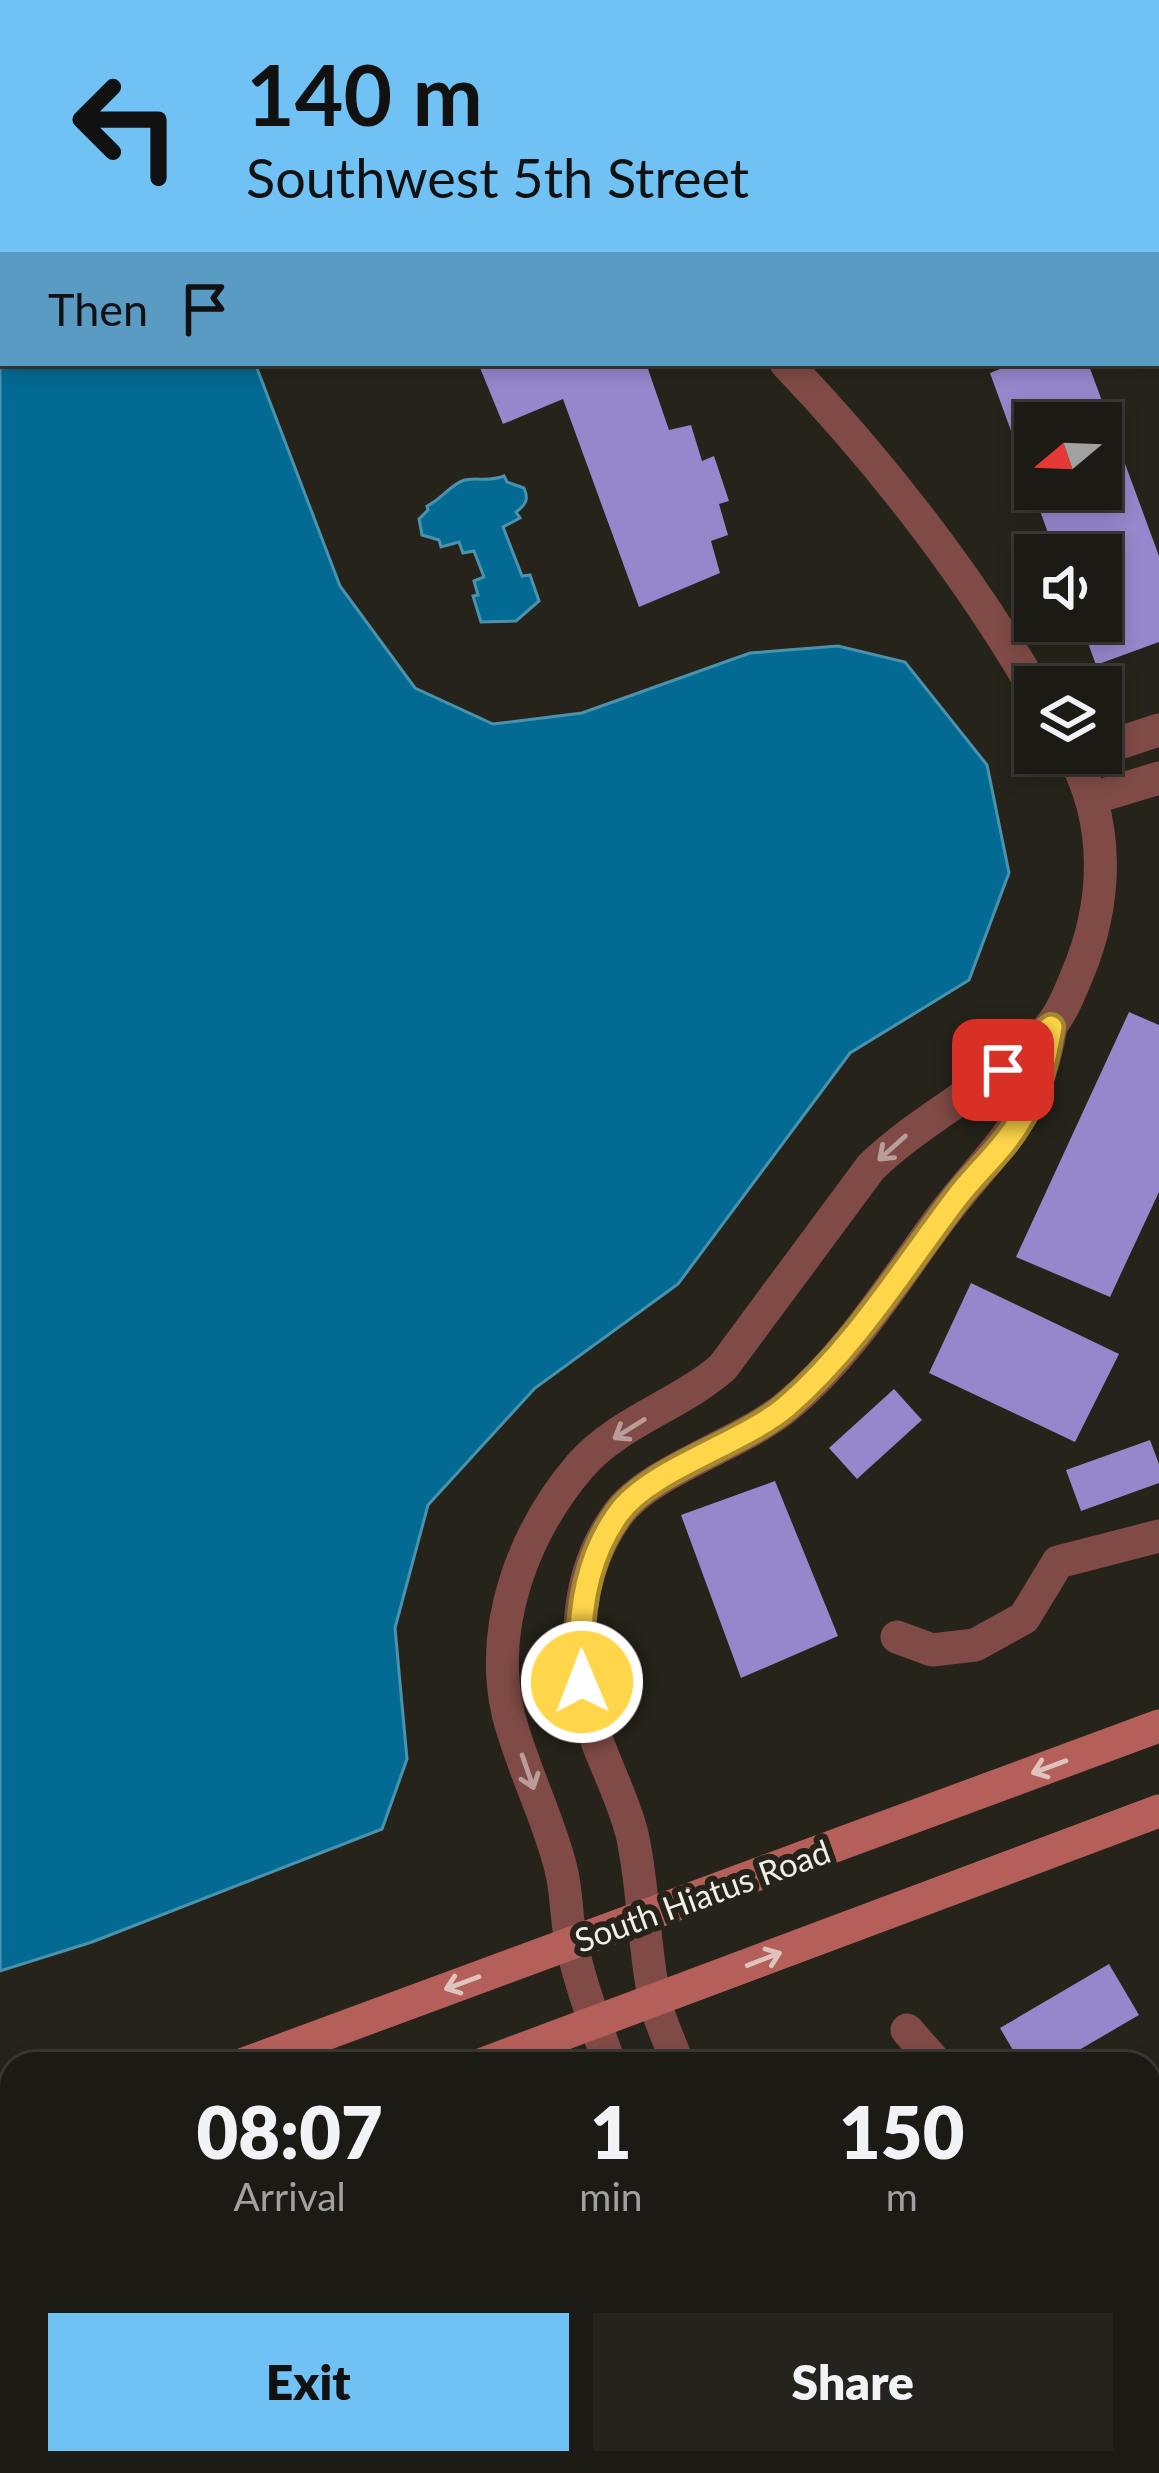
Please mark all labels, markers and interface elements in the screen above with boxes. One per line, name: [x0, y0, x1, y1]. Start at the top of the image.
text: 140 m: [246, 43, 483, 144]
icon: left: [48, 48, 204, 204]
text: Southwest 5th Street: [246, 145, 749, 210]
icon: arrive: [172, 276, 238, 342]
text: Then: [48, 282, 148, 336]
north arrow: [1014, 402, 1122, 510]
map controls: [1014, 402, 1122, 774]
button: sound: [1014, 534, 1122, 642]
button: layers: [1014, 666, 1122, 774]
pin: [952, 1019, 1054, 1121]
icon: arrive: [970, 1037, 1036, 1103]
one-way arrow: [877, 1134, 907, 1161]
one-way arrow: [612, 1417, 646, 1441]
position arrow: [519, 1619, 645, 1745]
one-way arrow: [519, 1753, 540, 1790]
one-way arrow: [1032, 1758, 1069, 1779]
street label: South Hiatus Road: [569, 1830, 835, 1960]
one-way arrow: [744, 1947, 781, 1969]
one-way arrow: [444, 1974, 481, 1995]
text: 08:07: [197, 2088, 383, 2174]
text: 1: [590, 2088, 632, 2174]
text: 150: [839, 2088, 964, 2174]
text: Arrival: [233, 2173, 346, 2219]
text: min: [579, 2173, 643, 2219]
text: m: [886, 2173, 918, 2219]
button: Exit: [48, 2313, 569, 2451]
button: Share: [593, 2313, 1113, 2451]

